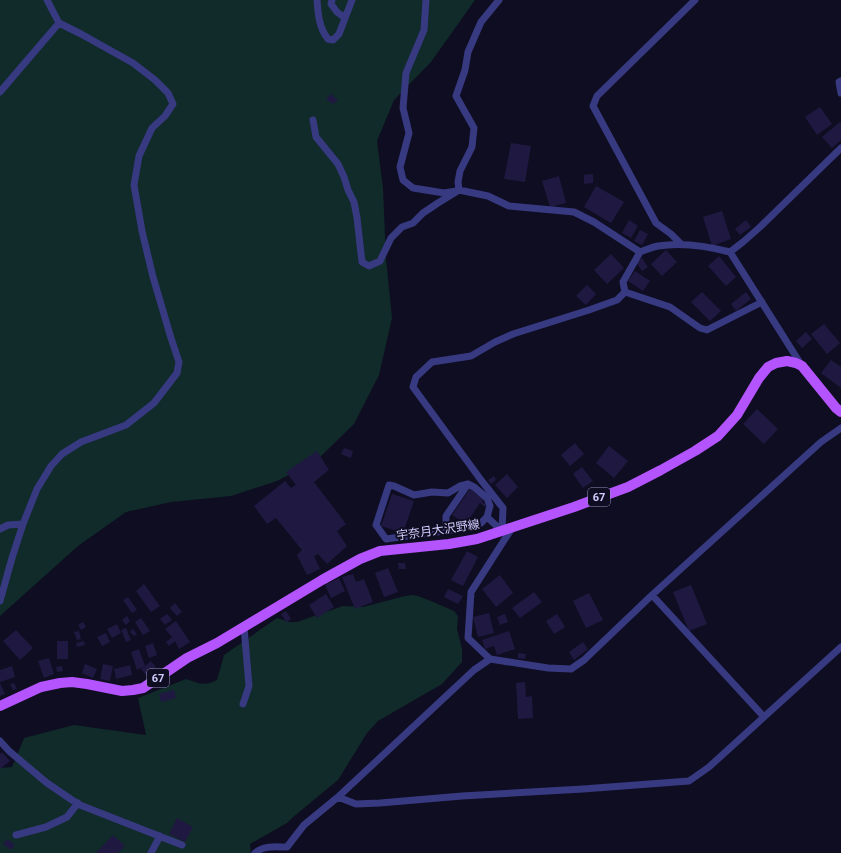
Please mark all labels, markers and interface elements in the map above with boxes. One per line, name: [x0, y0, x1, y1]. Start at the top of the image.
road number: 67: [588, 488, 610, 506]
street label: 宇奈月大沢野線: [395, 517, 481, 543]
road number: 67: [147, 669, 169, 687]

